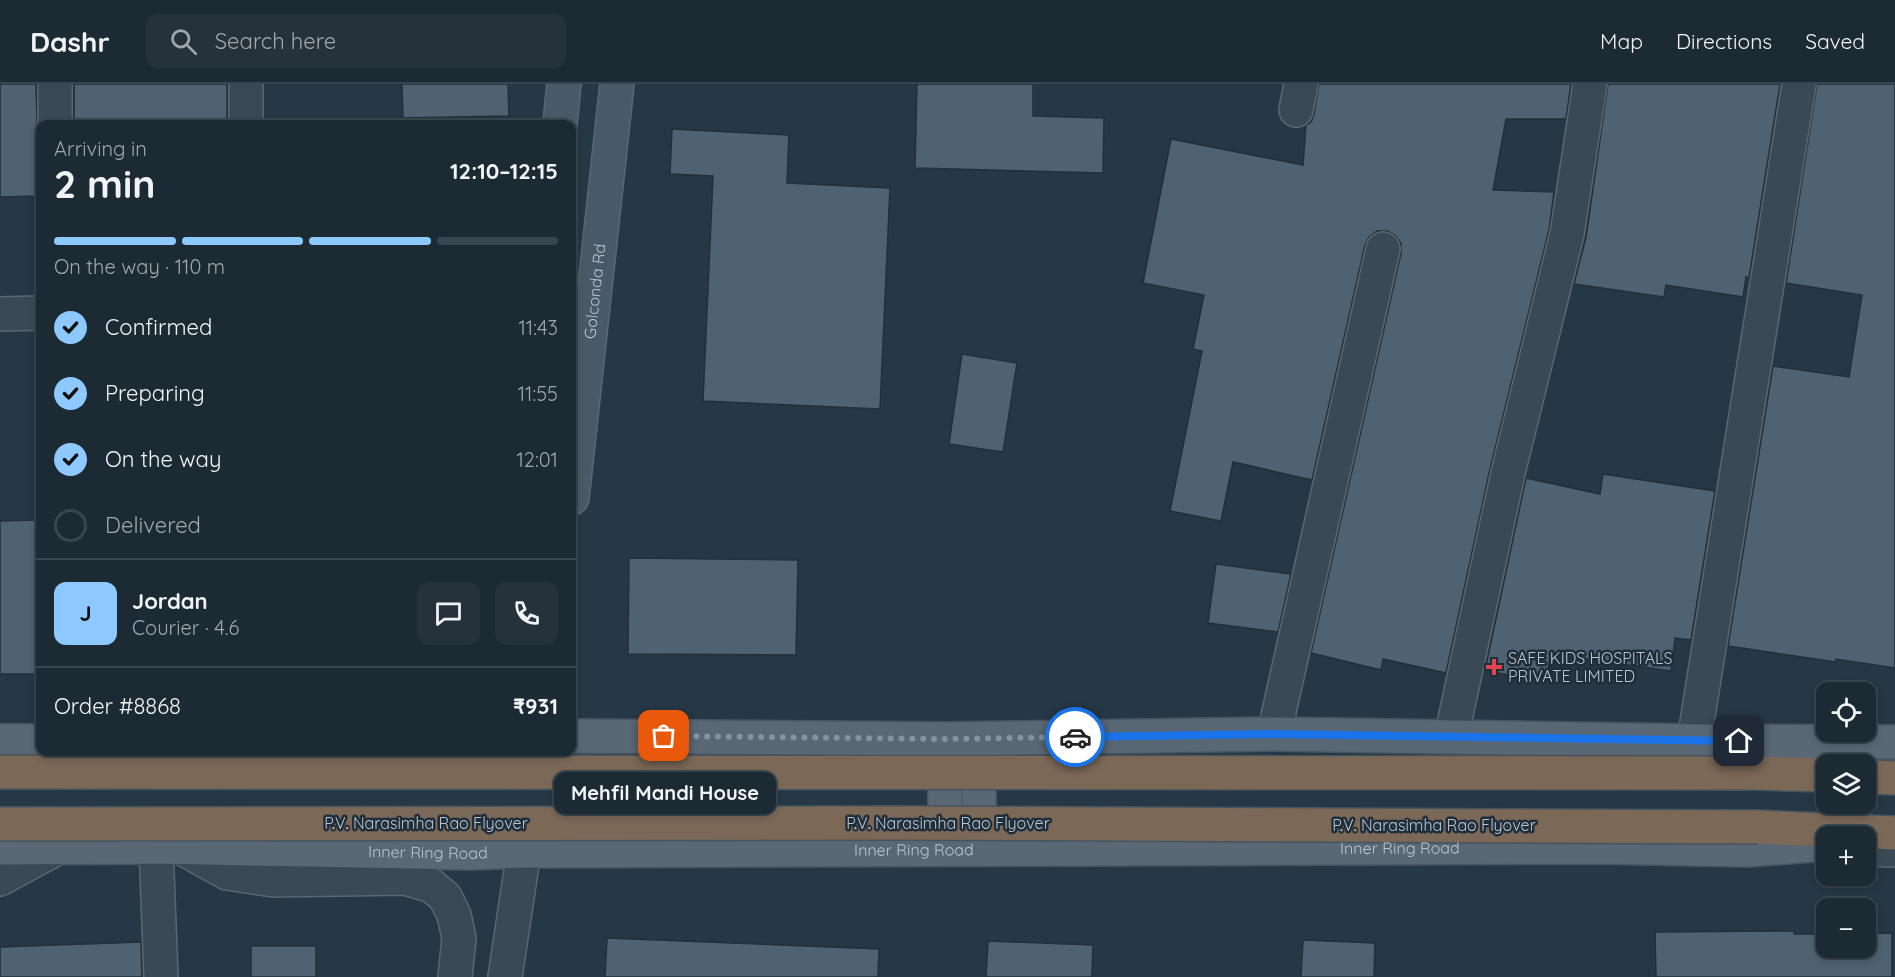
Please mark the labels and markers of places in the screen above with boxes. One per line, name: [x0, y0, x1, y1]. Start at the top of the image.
place label: SAFE KIDS HOSPITALS PRIVATE LIMITED: [1508, 648, 1673, 686]
marker: SAFE KIDS HOSPITALS PRIVATE LIMITED: [1485, 658, 1503, 676]
pin: [638, 710, 689, 761]
pin: [1713, 715, 1764, 766]
callout: Mehfil Mandi House: [553, 772, 775, 814]

